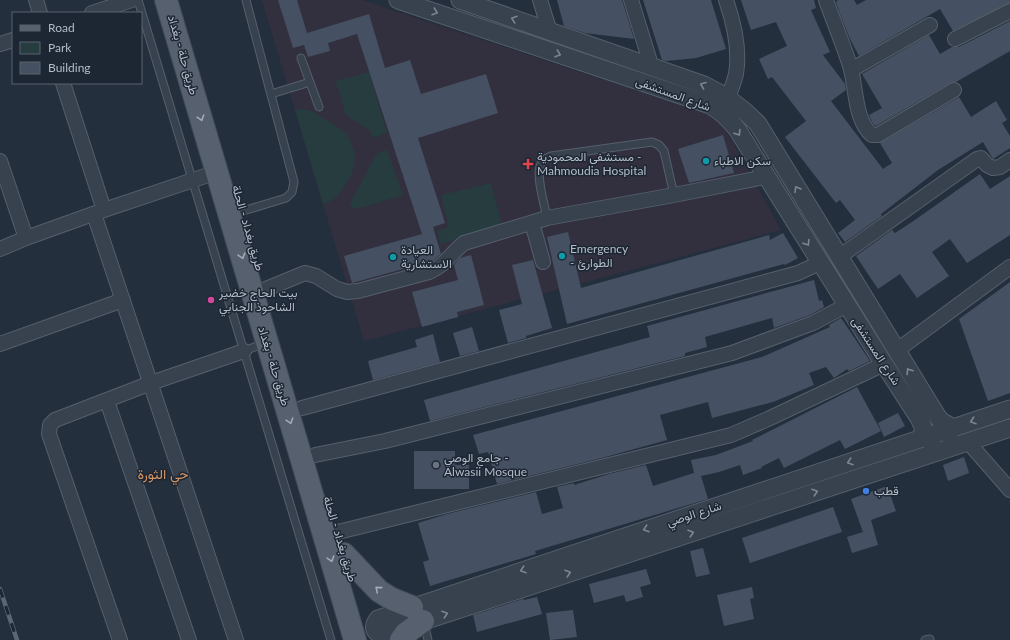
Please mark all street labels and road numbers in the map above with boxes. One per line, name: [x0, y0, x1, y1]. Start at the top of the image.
street label: طريق حلة - بغداد: [164, 13, 202, 97]
street label: شارع المستشفى: [633, 73, 713, 116]
street label: طريق بغداد - الحلة: [228, 183, 268, 273]
street label: شارع المستشفى: [847, 314, 904, 389]
street label: طريق حلة - بغداد: [254, 324, 294, 408]
street label: طريق بغداد - الحلة: [319, 494, 361, 584]
street label: شارع الوصي: [665, 498, 724, 532]

